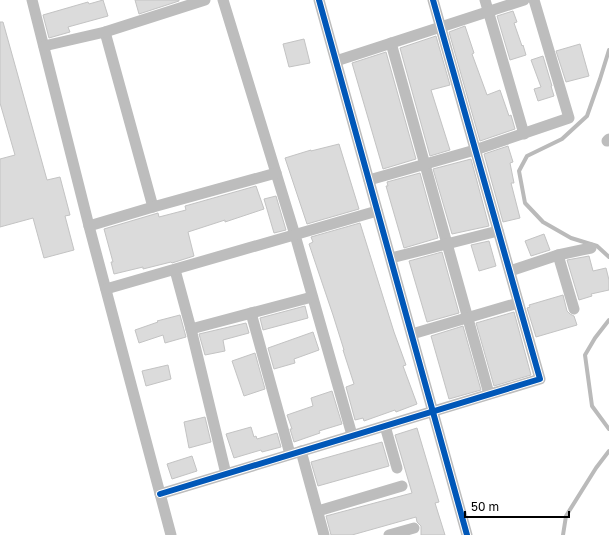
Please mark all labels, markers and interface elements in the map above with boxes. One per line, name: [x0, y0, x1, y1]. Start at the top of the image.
scale bar: [465, 493, 569, 519]
text: 50 m: [471, 499, 499, 514]

